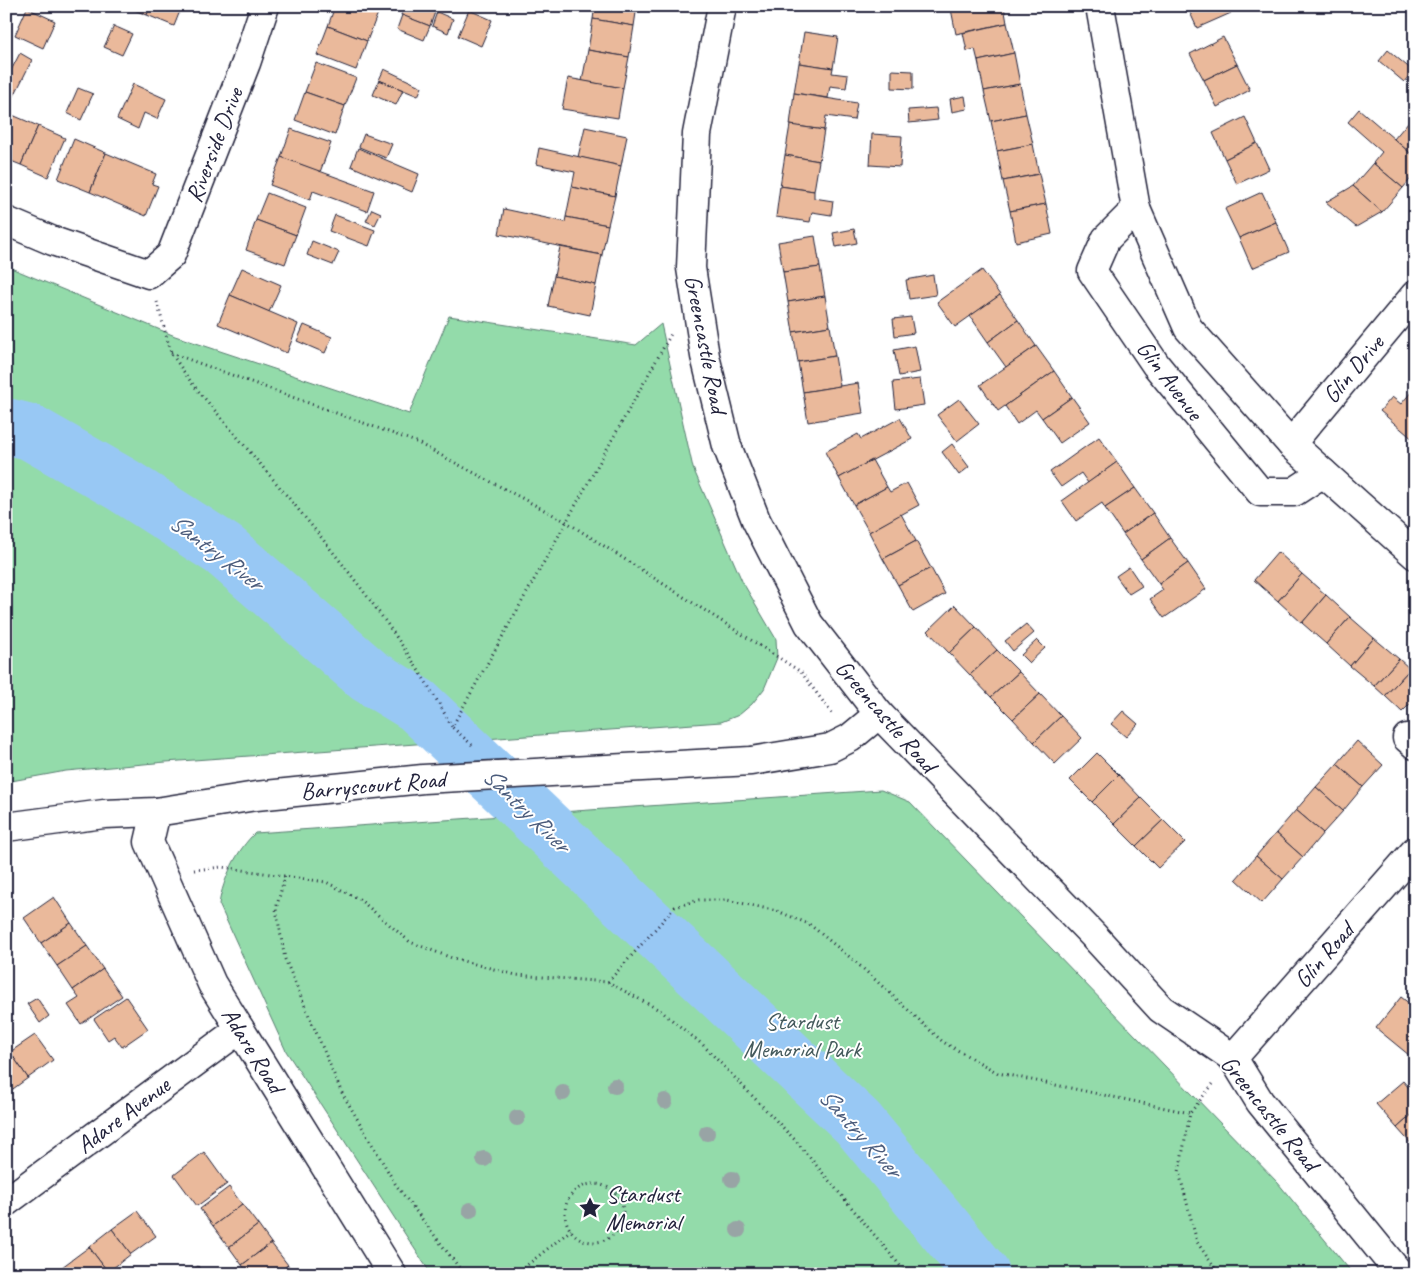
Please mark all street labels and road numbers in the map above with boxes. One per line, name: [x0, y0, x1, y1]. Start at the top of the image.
street label: Riverside Drive: [178, 81, 250, 207]
street label: Greencastle Road: [678, 273, 735, 419]
street label: Glin Drive: [1316, 327, 1392, 409]
street label: Glin Avenue: [1130, 334, 1211, 428]
street label: Greencastle Road: [829, 653, 945, 781]
street label: Barryscourt Road: [299, 763, 450, 806]
street label: Glin Road: [1287, 913, 1363, 994]
street label: Adare Road: [215, 1002, 293, 1101]
street label: Greencastle Road: [1214, 1049, 1328, 1179]
street label: Adare Avenue: [70, 1069, 177, 1160]

